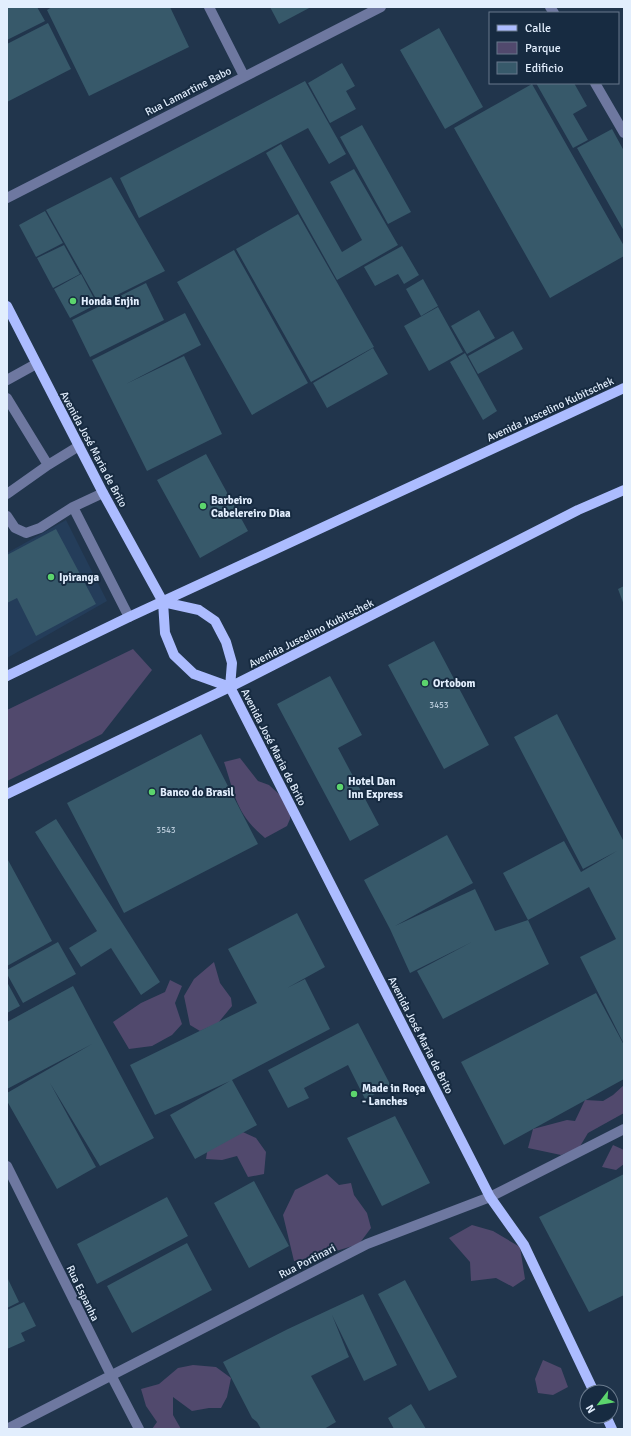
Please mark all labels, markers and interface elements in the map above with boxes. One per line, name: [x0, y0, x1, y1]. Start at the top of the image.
legend: [489, 12, 619, 84]
text: Calle: [525, 21, 551, 36]
text: Parque: [525, 41, 561, 56]
text: Edificio: [525, 61, 563, 76]
street label: Rua Lamartine Babo: [143, 64, 234, 119]
place label: Honda Enjin: [81, 295, 139, 308]
marker: Honda Enjin: [68, 296, 78, 306]
street label: Avenida Juscelino Kubitschek: [485, 374, 616, 445]
street label: Avenida José Maria de Brito: [57, 389, 130, 510]
place label: Barbeiro Cabelereiro Diaa: [211, 494, 291, 520]
marker: Barbeiro Cabelereiro Diaa: [198, 501, 208, 511]
place label: Ipiranga: [59, 571, 99, 584]
marker: Ipiranga: [46, 572, 56, 582]
street label: Avenida Juscelino Kubitschek: [247, 596, 376, 671]
place label: Ortobom: [433, 677, 476, 690]
marker: Ortobom: [420, 678, 430, 688]
street label: Avenida José Maria de Brito: [238, 687, 309, 808]
house number: 3453: [429, 700, 449, 711]
place label: Hotel Dan Inn Express: [348, 775, 403, 801]
marker: Hotel Dan Inn Express: [335, 782, 345, 792]
place label: Banco do Brasil: [160, 786, 235, 799]
marker: Banco do Brasil: [147, 787, 157, 797]
house number: 3543: [156, 825, 176, 836]
street label: Avenida José Maria de Brito: [385, 975, 456, 1096]
place label: Made in Roça - Lanches: [362, 1082, 426, 1108]
marker: Made in Roça - Lanches: [349, 1089, 359, 1099]
street label: Rua Portinari: [277, 1242, 338, 1281]
street label: Rua Espanha: [63, 1263, 102, 1324]
north arrow: [579, 1384, 619, 1424]
text: N: [583, 1402, 598, 1416]

